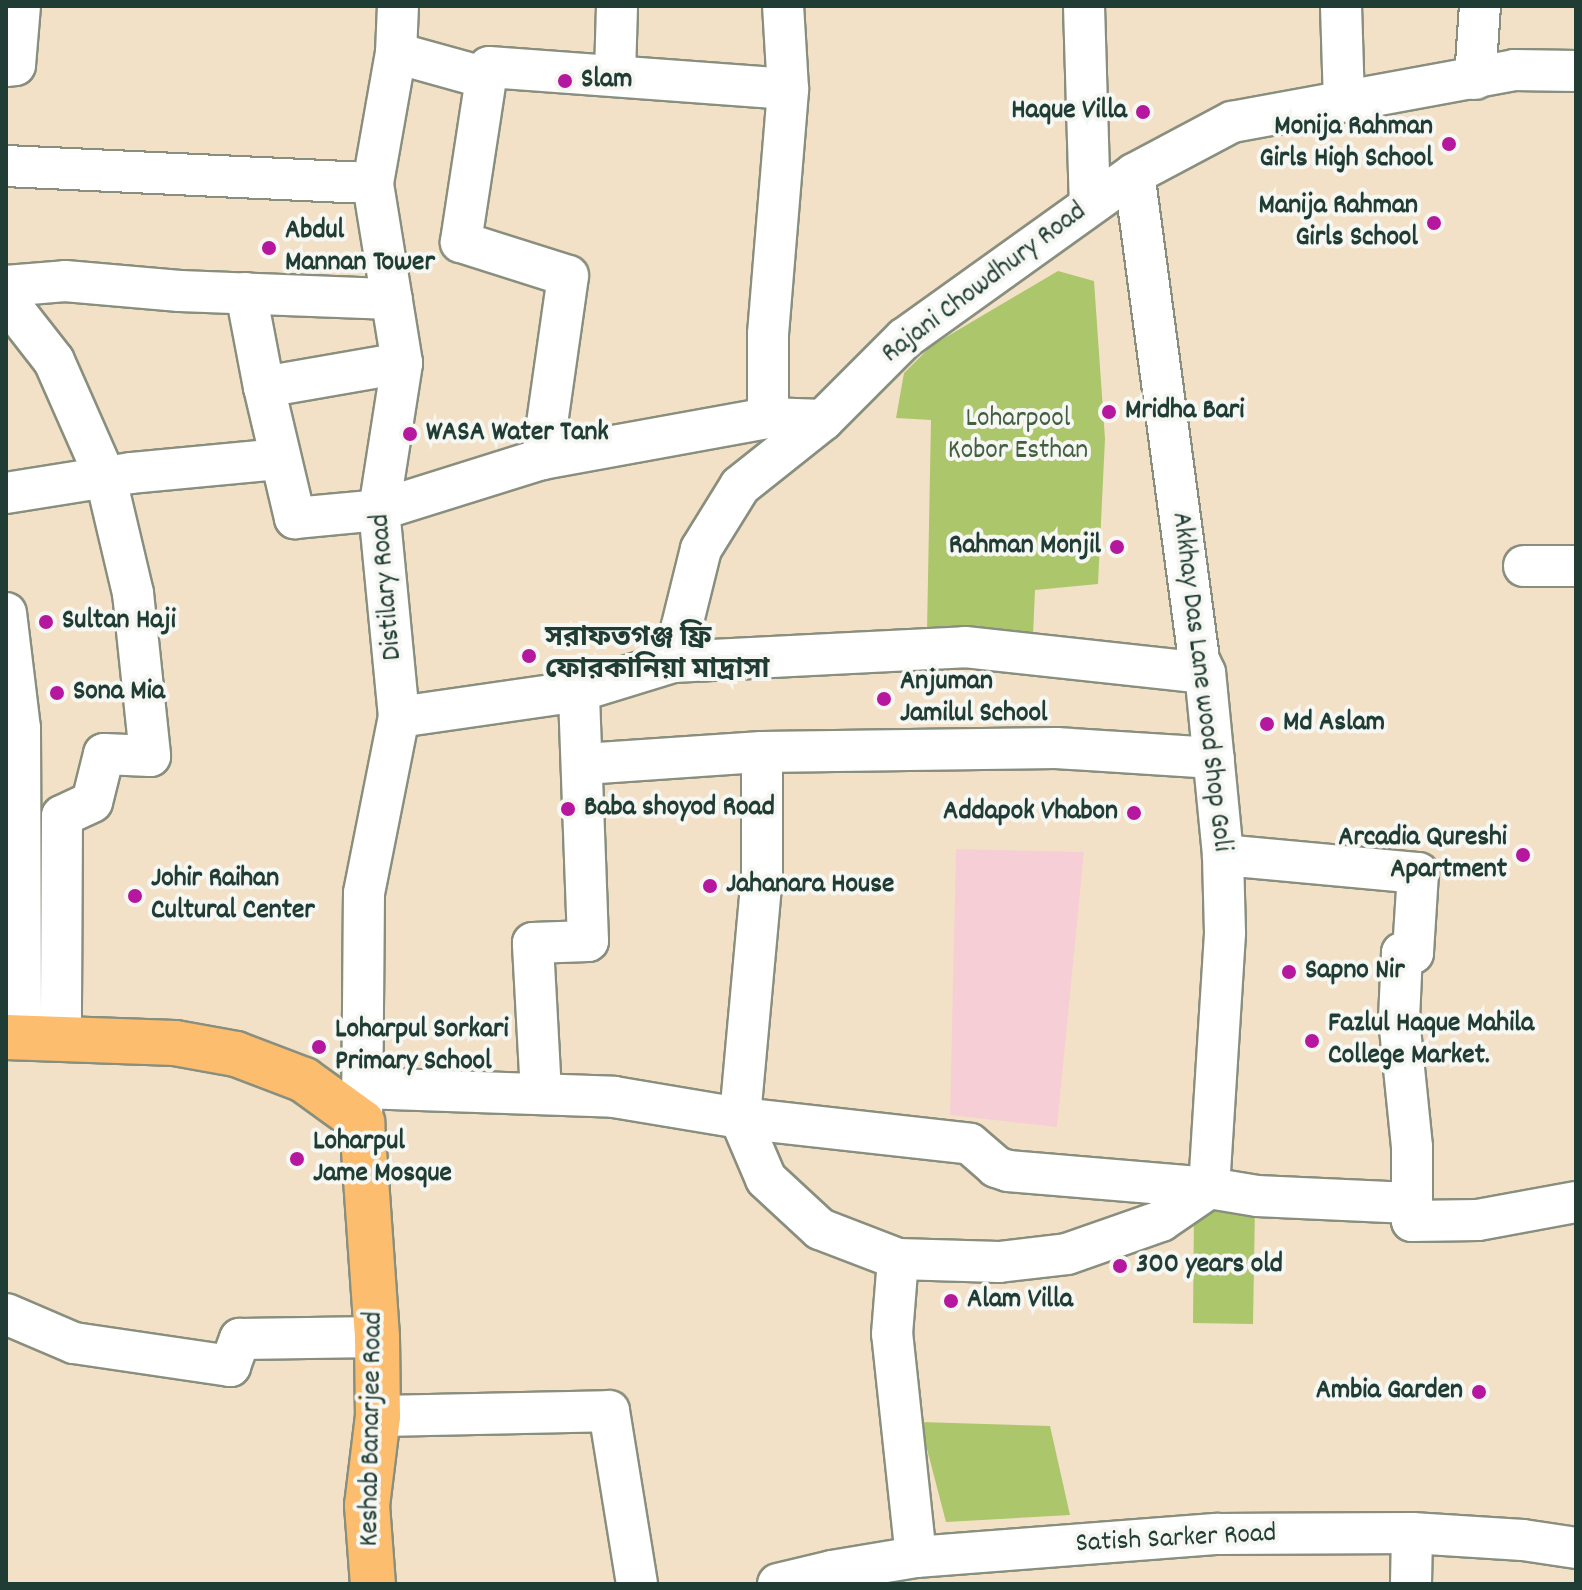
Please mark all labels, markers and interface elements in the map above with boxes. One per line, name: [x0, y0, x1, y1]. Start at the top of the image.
place label: Slam: [581, 64, 632, 98]
marker: Slam: [556, 72, 574, 90]
place label: Haque Villa: [1011, 95, 1127, 129]
marker: Haque Villa: [1134, 103, 1152, 121]
place label: Monija Rahman Girls High School: [1260, 111, 1433, 177]
marker: Monija Rahman Girls High School: [1440, 135, 1458, 153]
place label: Manija Rahman Girls School: [1259, 190, 1418, 256]
street label: Rajani Chowdhury Road: [876, 196, 1094, 372]
marker: Manija Rahman Girls School: [1425, 214, 1443, 232]
place label: Abdul Mannan Tower: [285, 215, 435, 281]
marker: Abdul Mannan Tower: [260, 239, 278, 257]
place label: Mridha Bari: [1125, 395, 1244, 429]
park label: Loharpool Kobor Esthan: [948, 403, 1088, 469]
marker: Mridha Bari: [1100, 403, 1118, 421]
place label: WASA Water Tank: [426, 417, 609, 451]
marker: WASA Water Tank: [401, 425, 419, 443]
street label: Akkhay Das Lane wood Shop Goli: [1162, 510, 1238, 854]
street label: Distilary Road: [365, 512, 411, 662]
place label: Rahman Monjil: [949, 530, 1101, 564]
marker: Rahman Monjil: [1108, 538, 1126, 556]
place label: Sultan Haji: [62, 605, 176, 639]
marker: Sultan Haji: [37, 613, 55, 631]
place label: সরাফতগঞ্জ ফ্রি ফোরকানিয়া মাদ্রাসা: [545, 623, 769, 689]
marker: সরাফতগঞ্জ ফ্রি ফোরকানিয়া মাদ্রাসা: [520, 647, 538, 665]
place label: Anjuman Jamilul School: [900, 666, 1048, 732]
place label: Sona Mia: [73, 676, 165, 710]
marker: Sona Mia: [48, 684, 66, 702]
marker: Anjuman Jamilul School: [875, 690, 893, 708]
place label: Md Aslam: [1283, 707, 1385, 741]
marker: Md Aslam: [1258, 715, 1276, 733]
place label: Baba shoyod Road: [584, 792, 775, 826]
place label: Addapok Vhabon: [943, 796, 1118, 830]
marker: Baba shoyod Road: [559, 800, 577, 818]
marker: Addapok Vhabon: [1125, 804, 1143, 822]
place label: Arcadia Qureshi Apartment: [1338, 822, 1507, 888]
marker: Arcadia Qureshi Apartment: [1514, 846, 1532, 864]
place label: Johir Raihan Cultural Center: [151, 863, 315, 929]
place label: Jahanara House: [726, 869, 894, 903]
marker: Jahanara House: [701, 877, 719, 895]
marker: Johir Raihan Cultural Center: [126, 887, 144, 905]
place label: Sapno Nir: [1305, 955, 1405, 989]
marker: Sapno Nir: [1280, 963, 1298, 981]
place label: Fazlul Haque Mahila College Market.: [1328, 1008, 1534, 1074]
place label: Loharpul Sorkari Primary School: [335, 1014, 509, 1080]
marker: Fazlul Haque Mahila College Market.: [1303, 1032, 1321, 1050]
marker: Loharpul Sorkari Primary School: [310, 1038, 328, 1056]
place label: Loharpul Jame Mosque: [313, 1126, 452, 1192]
marker: Loharpul Jame Mosque: [288, 1150, 306, 1168]
place label: 300 years old: [1136, 1249, 1283, 1283]
marker: 300 years old: [1111, 1257, 1129, 1275]
place label: Alam Villa: [967, 1284, 1073, 1318]
marker: Alam Villa: [942, 1292, 960, 1310]
street label: Keshab Banarjee Road: [354, 1311, 392, 1547]
place label: Ambia Garden: [1316, 1375, 1463, 1409]
marker: Ambia Garden: [1470, 1383, 1488, 1401]
street label: Satish Sarker Road: [1075, 1518, 1277, 1562]

